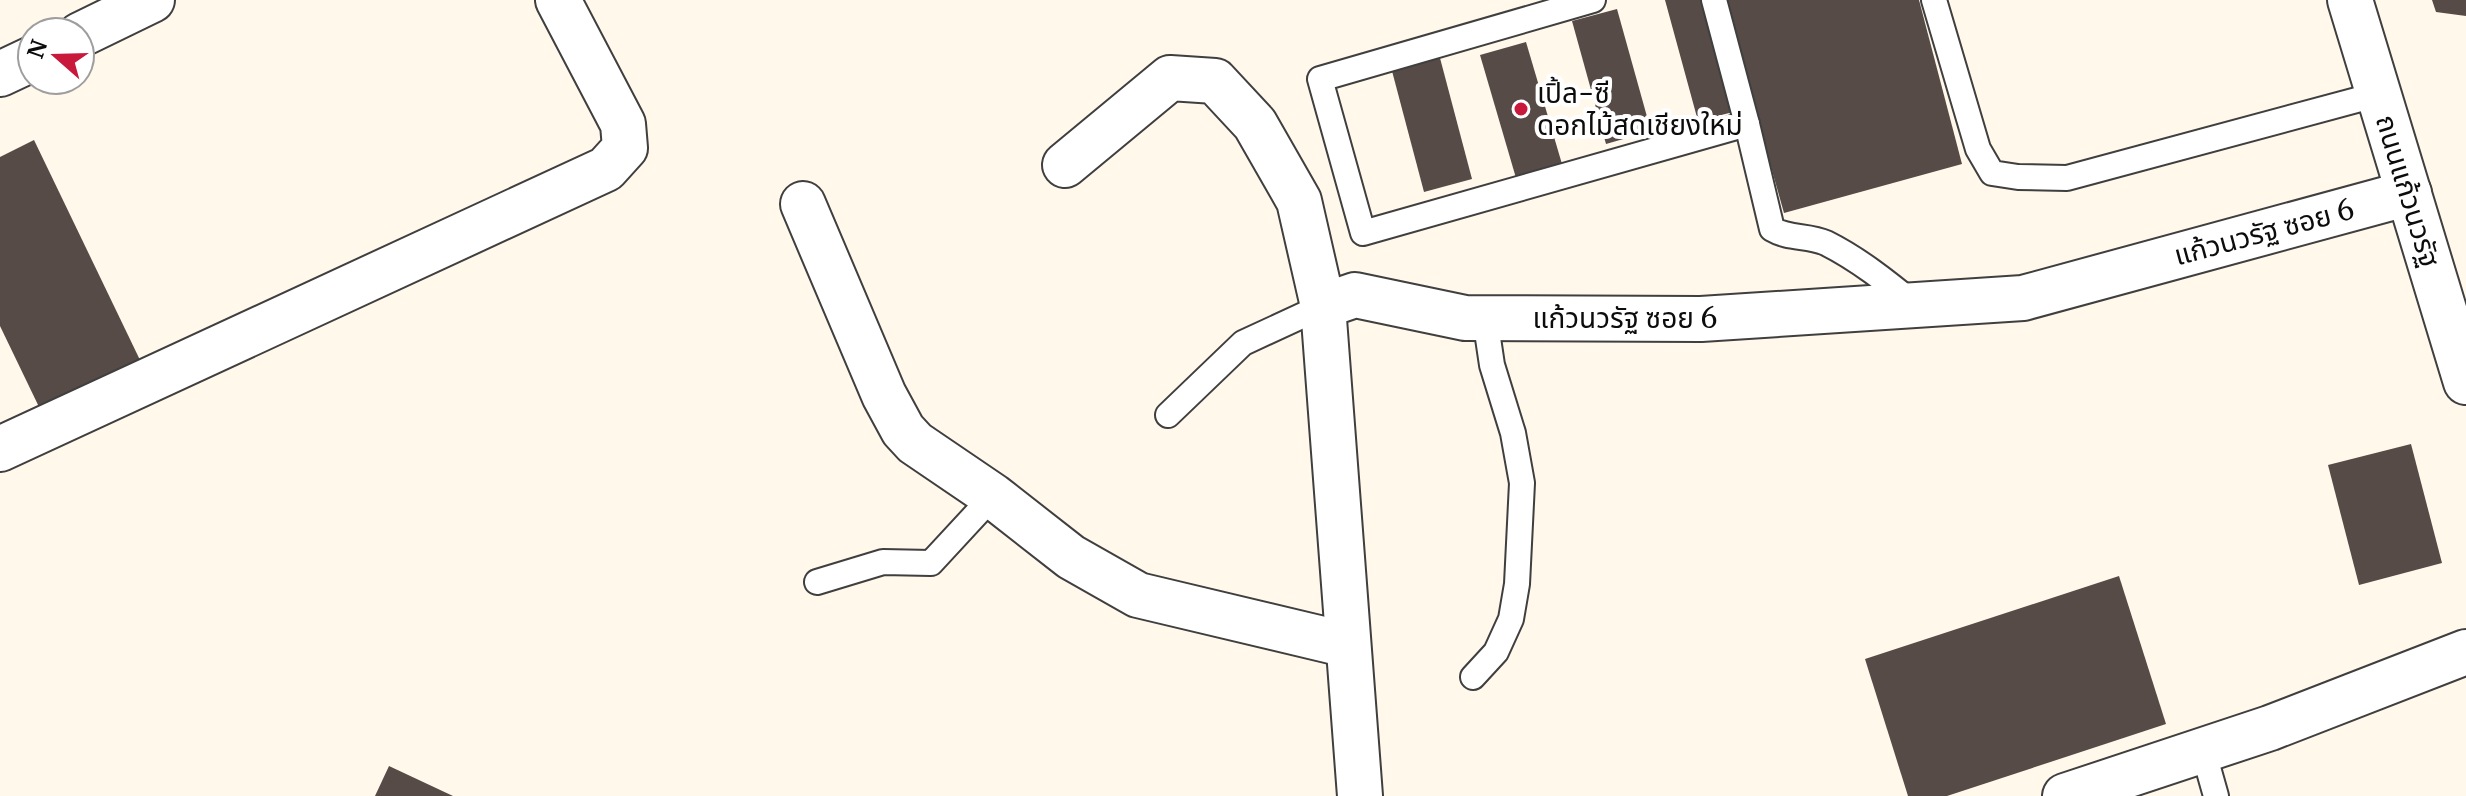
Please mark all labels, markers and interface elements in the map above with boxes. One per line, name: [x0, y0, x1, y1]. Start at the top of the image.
north arrow: [16, 16, 96, 96]
text: N: [21, 36, 54, 62]
place label: เปิ้ล-ซี ดอกไม้สดเชียงใหม่: [1537, 75, 1743, 143]
marker: เปิ้ล-ซี ดอกไม้สดเชียงใหม่: [1512, 100, 1530, 118]
street label: ถนนแก้วนวรัฐ: [2368, 110, 2448, 272]
street label: แก้วนวรัฐ ซอย 6: [2170, 191, 2358, 273]
street label: แก้วนวรัฐ ซอย 6: [1533, 300, 1717, 336]

